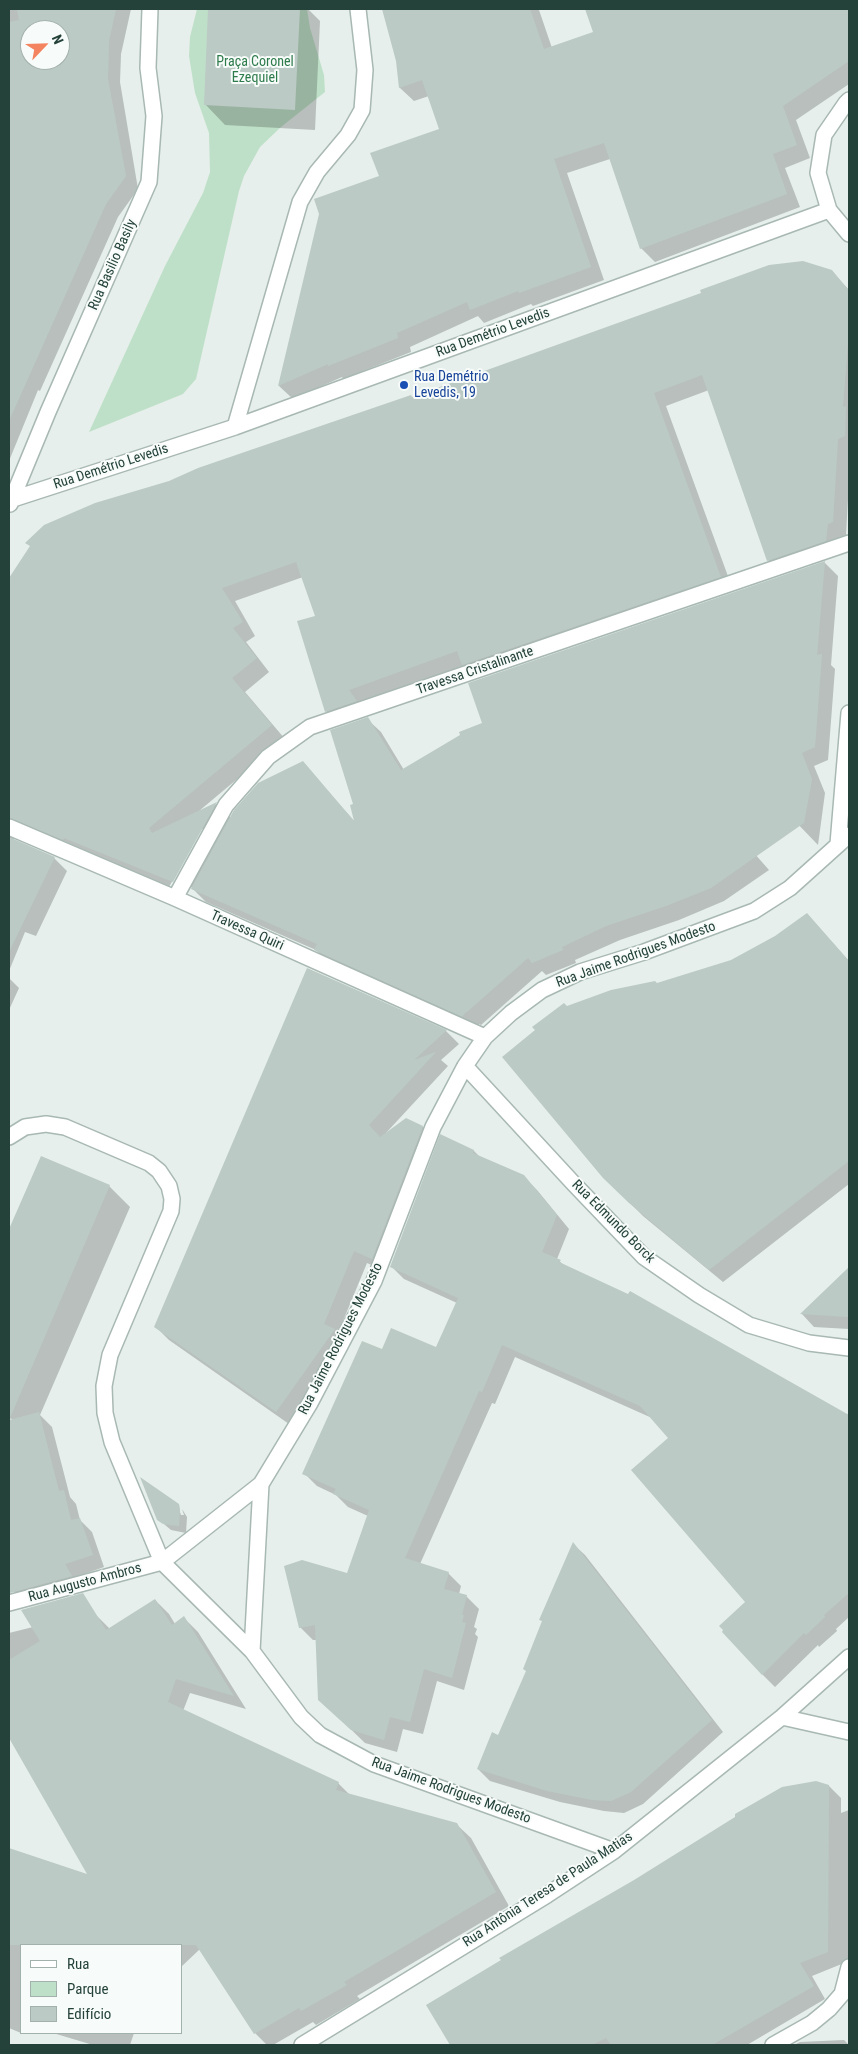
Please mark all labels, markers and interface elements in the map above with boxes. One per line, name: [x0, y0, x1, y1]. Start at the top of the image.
north arrow: [20, 20, 70, 70]
text: N: [49, 32, 67, 46]
park label: Praça Coronel Ezequiel: [216, 54, 294, 86]
street label: Rua Basilio Basily: [85, 217, 141, 313]
street label: Rua Demétrio Levedis: [434, 305, 552, 361]
place label: Rua Demétrio Levedis, 19: [414, 369, 488, 402]
marker: Rua Demétrio Levedis, 19: [398, 379, 410, 391]
street label: Rua Demétrio Levedis: [51, 441, 171, 493]
street label: Travessa Cristalinante: [414, 643, 536, 699]
street label: Travessa Quiri: [208, 907, 286, 955]
street label: Rua Jaime Rodrigues Modesto: [554, 918, 718, 992]
street label: Rua Edmundo Borck: [568, 1177, 658, 1267]
street label: Rua Jaime Rodrigues Modesto: [295, 1260, 387, 1418]
street label: Rua Augusto Ambros: [27, 1560, 143, 1606]
street label: Rua Jaime Rodrigues Modesto: [369, 1754, 533, 1828]
street label: Rua Antônia Teresa de Paula Matias: [460, 1829, 636, 1951]
legend: [20, 1944, 182, 2034]
text: Rua: [67, 1955, 89, 1973]
text: Parque: [67, 1980, 109, 1998]
text: Edifício: [67, 2005, 111, 2023]

